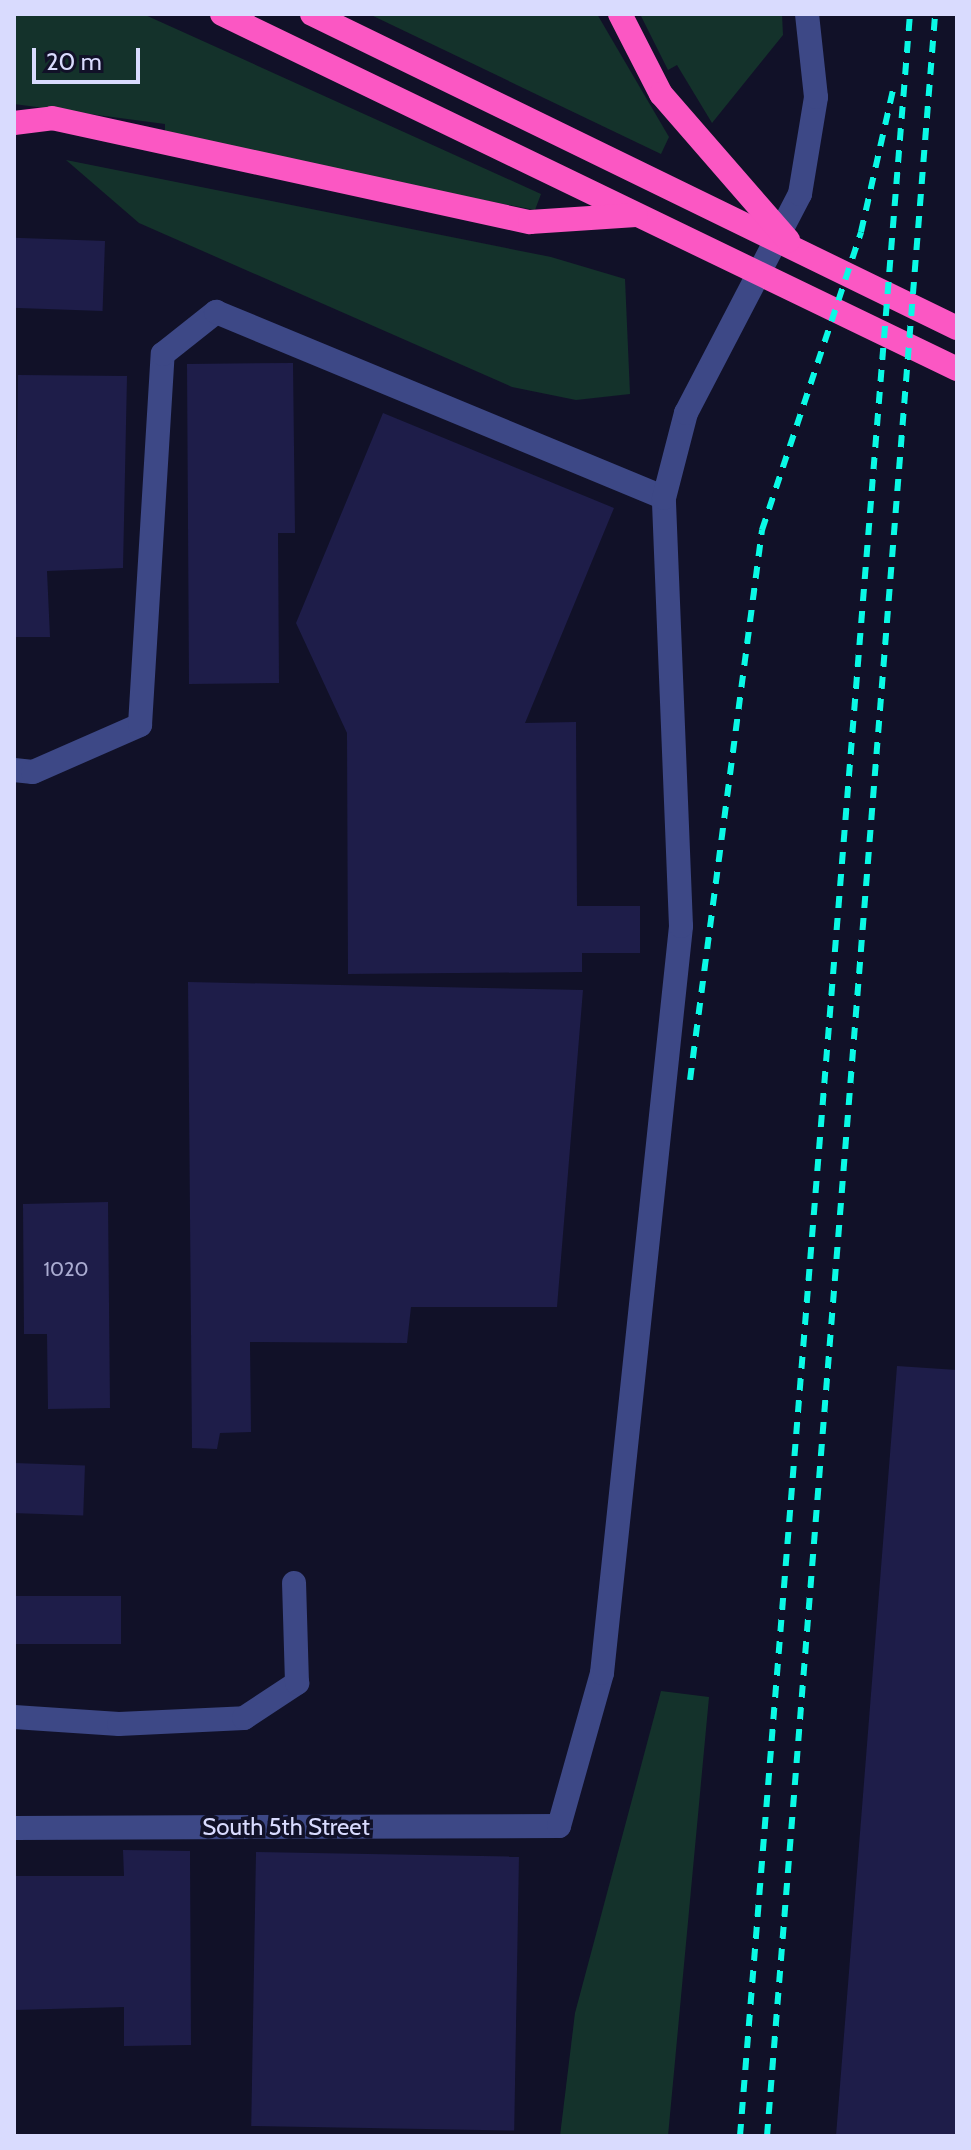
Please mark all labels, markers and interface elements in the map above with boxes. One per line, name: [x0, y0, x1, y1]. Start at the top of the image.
scale bar: [36, 32, 144, 82]
text: 20 m: [46, 47, 102, 76]
house number: 1020: [44, 1257, 88, 1281]
street label: South 5th Street: [202, 1813, 370, 1841]

